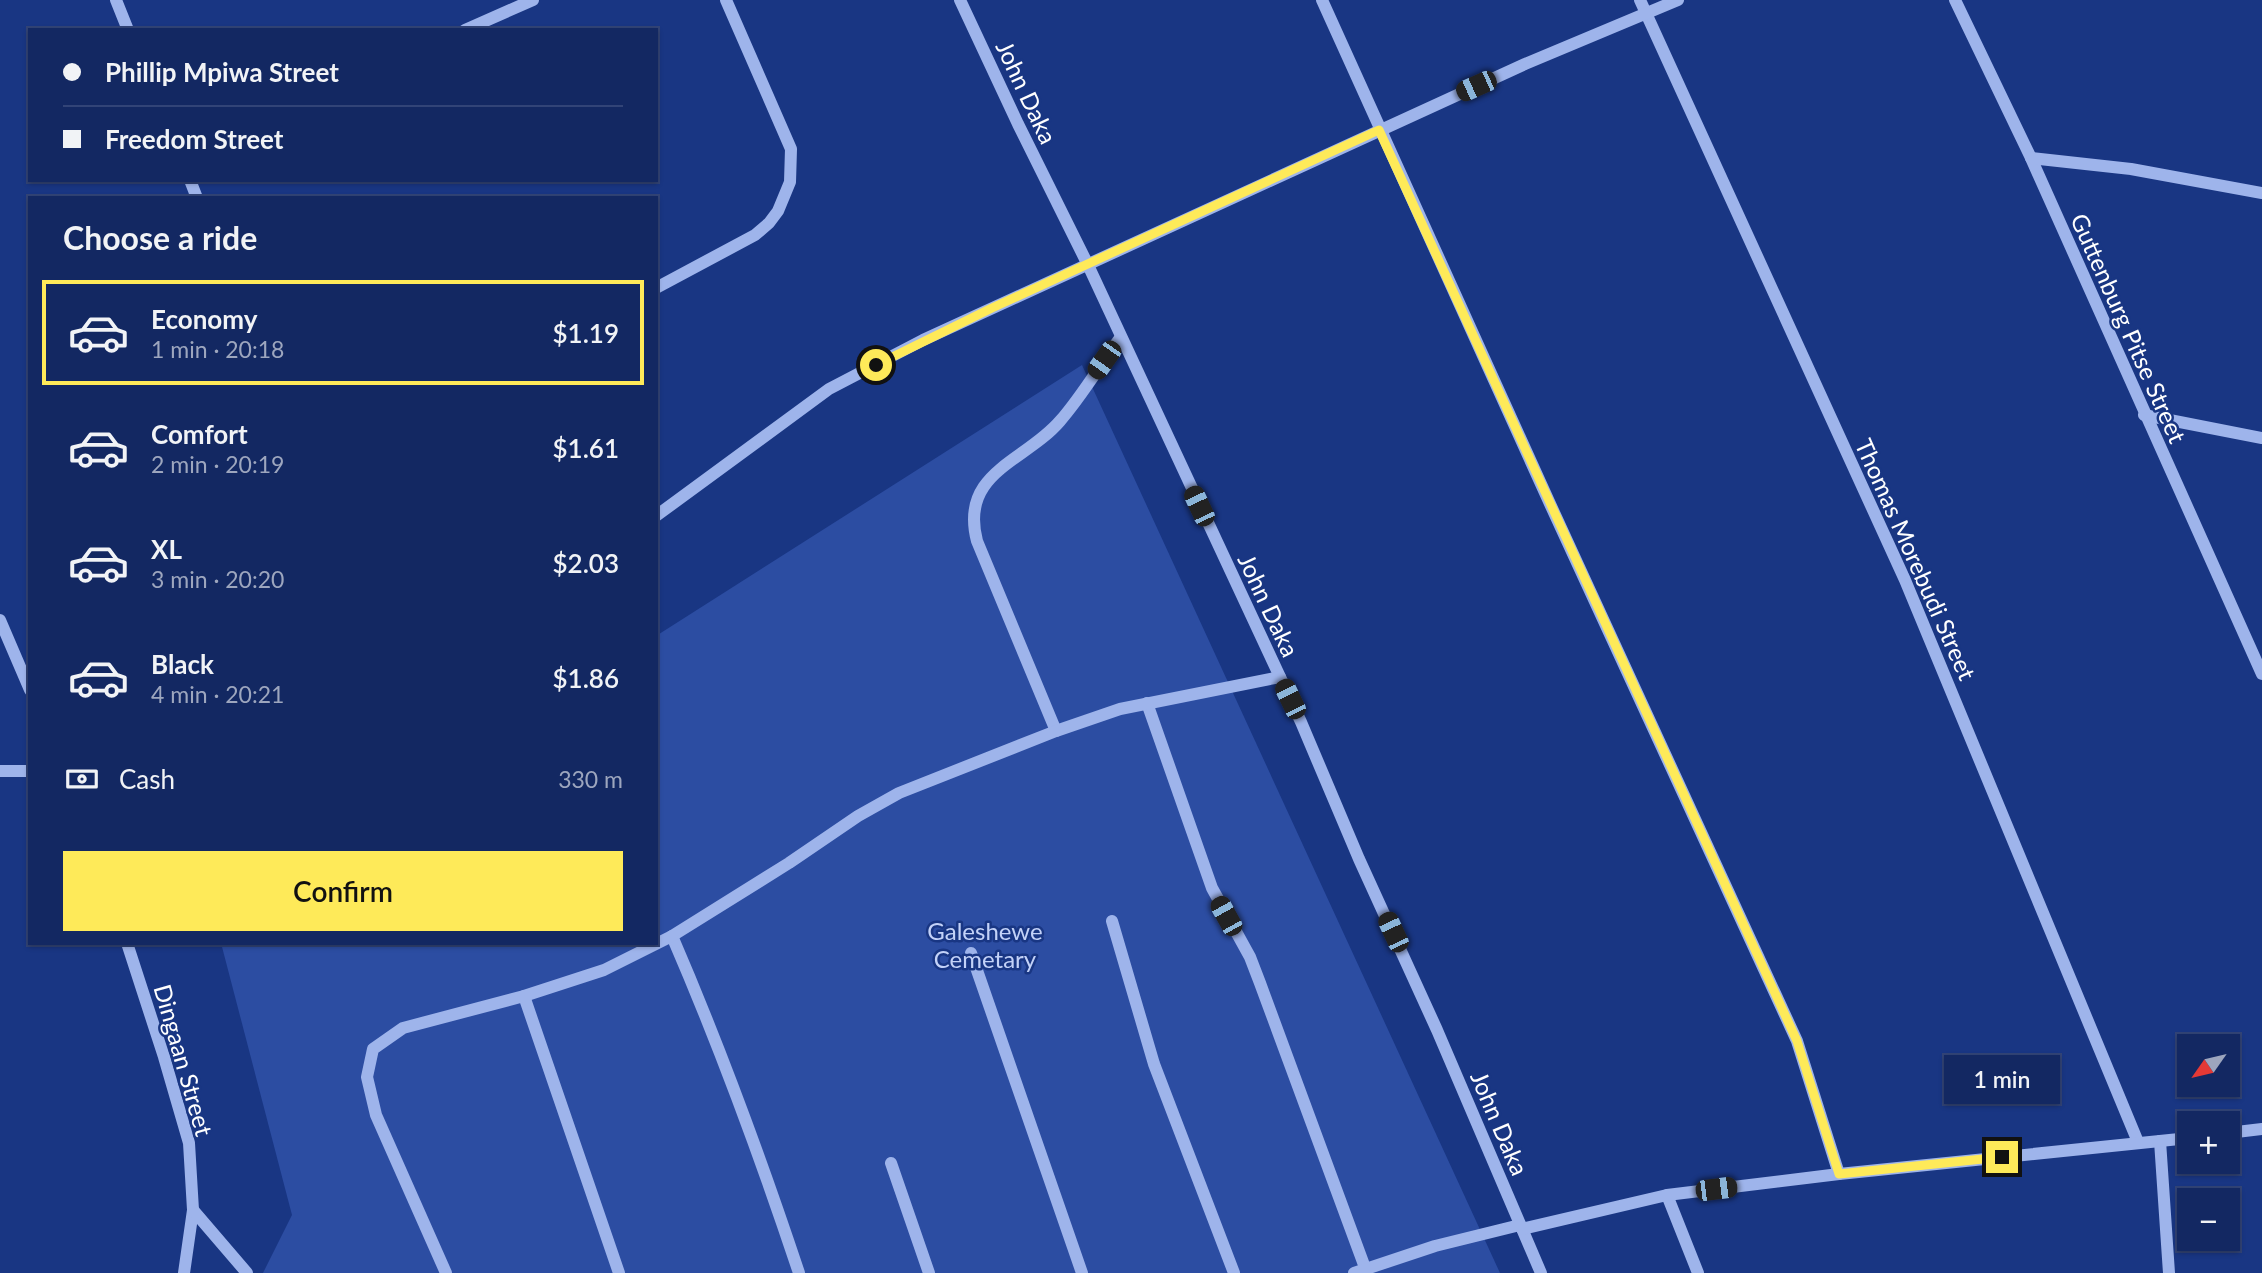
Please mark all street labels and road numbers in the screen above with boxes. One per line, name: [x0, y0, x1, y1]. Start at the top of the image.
street label: John Daka: [991, 36, 1063, 148]
street label: Guttenburg Pitse Street: [2065, 209, 2193, 448]
street label: Thomas Morebudi Street: [1850, 434, 1982, 684]
street label: John Daka: [1233, 549, 1305, 661]
street label: Dingaan Street: [149, 981, 220, 1139]
street label: John Daka: [1465, 1067, 1535, 1179]

